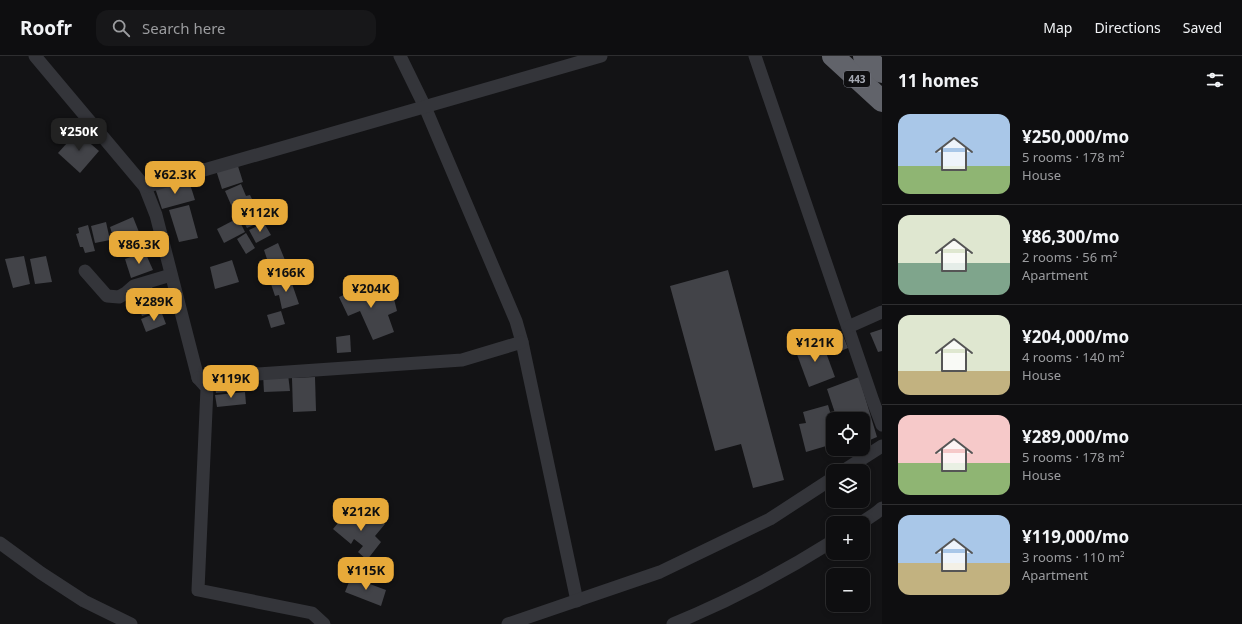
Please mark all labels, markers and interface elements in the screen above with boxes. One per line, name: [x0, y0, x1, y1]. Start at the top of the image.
search box: [96, 10, 376, 46]
text: Roofr: [20, 15, 72, 41]
icon: search: [110, 17, 132, 39]
text: Search here: [142, 18, 226, 38]
text: Map: [1043, 18, 1072, 37]
text: Directions: [1094, 18, 1161, 37]
text: Saved: [1183, 18, 1222, 37]
text: 11 homes: [898, 69, 979, 92]
icon: filters: [1204, 69, 1226, 91]
road number: 443: [844, 71, 870, 87]
pin: ¥250K: [51, 118, 107, 152]
text: ¥250K: [60, 122, 98, 140]
text: ¥250,000/mo: [1022, 125, 1129, 148]
icon: home: [930, 130, 978, 178]
text: 5 rooms · 178 m²: [1022, 148, 1125, 166]
pin: ¥62.3K: [142, 161, 208, 195]
text: ¥62.3K: [154, 165, 196, 183]
text: House: [1022, 166, 1061, 184]
pin: ¥112K: [232, 199, 288, 233]
text: ¥112K: [241, 203, 279, 221]
text: ¥86,300/mo: [1022, 225, 1119, 248]
pin: ¥86.3K: [106, 231, 172, 265]
icon: home: [930, 231, 978, 279]
text: ¥86.3K: [118, 235, 160, 253]
text: 2 rooms · 56 m²: [1022, 248, 1117, 266]
pin: ¥166K: [258, 259, 314, 293]
text: ¥166K: [267, 263, 305, 281]
text: Apartment: [1022, 266, 1088, 284]
pin: ¥204K: [343, 275, 399, 309]
text: ¥204K: [352, 279, 390, 297]
pin: ¥289K: [126, 288, 182, 322]
text: ¥289K: [135, 292, 173, 310]
text: ¥204,000/mo: [1022, 325, 1129, 348]
pin: ¥121K: [787, 329, 843, 363]
icon: home: [930, 331, 978, 379]
text: ¥121K: [796, 333, 834, 351]
text: 4 rooms · 140 m²: [1022, 348, 1125, 366]
pin: ¥119K: [203, 365, 259, 399]
text: House: [1022, 366, 1061, 384]
text: ¥119K: [212, 369, 250, 387]
map controls: [826, 412, 870, 612]
button: locate: [826, 412, 870, 456]
text: ¥289,000/mo: [1022, 425, 1129, 448]
icon: home: [930, 431, 978, 479]
text: 5 rooms · 178 m²: [1022, 448, 1125, 466]
button: layers: [826, 464, 870, 508]
text: House: [1022, 466, 1061, 484]
pin: ¥212K: [333, 498, 389, 532]
text: ¥212K: [342, 502, 380, 520]
button: +: [826, 516, 870, 560]
text: ¥119,000/mo: [1022, 525, 1129, 548]
icon: home: [930, 531, 978, 579]
text: 3 rooms · 110 m²: [1022, 548, 1125, 566]
pin: ¥115K: [338, 557, 394, 591]
text: ¥115K: [347, 561, 385, 579]
text: Apartment: [1022, 566, 1088, 584]
button: −: [826, 568, 870, 612]

